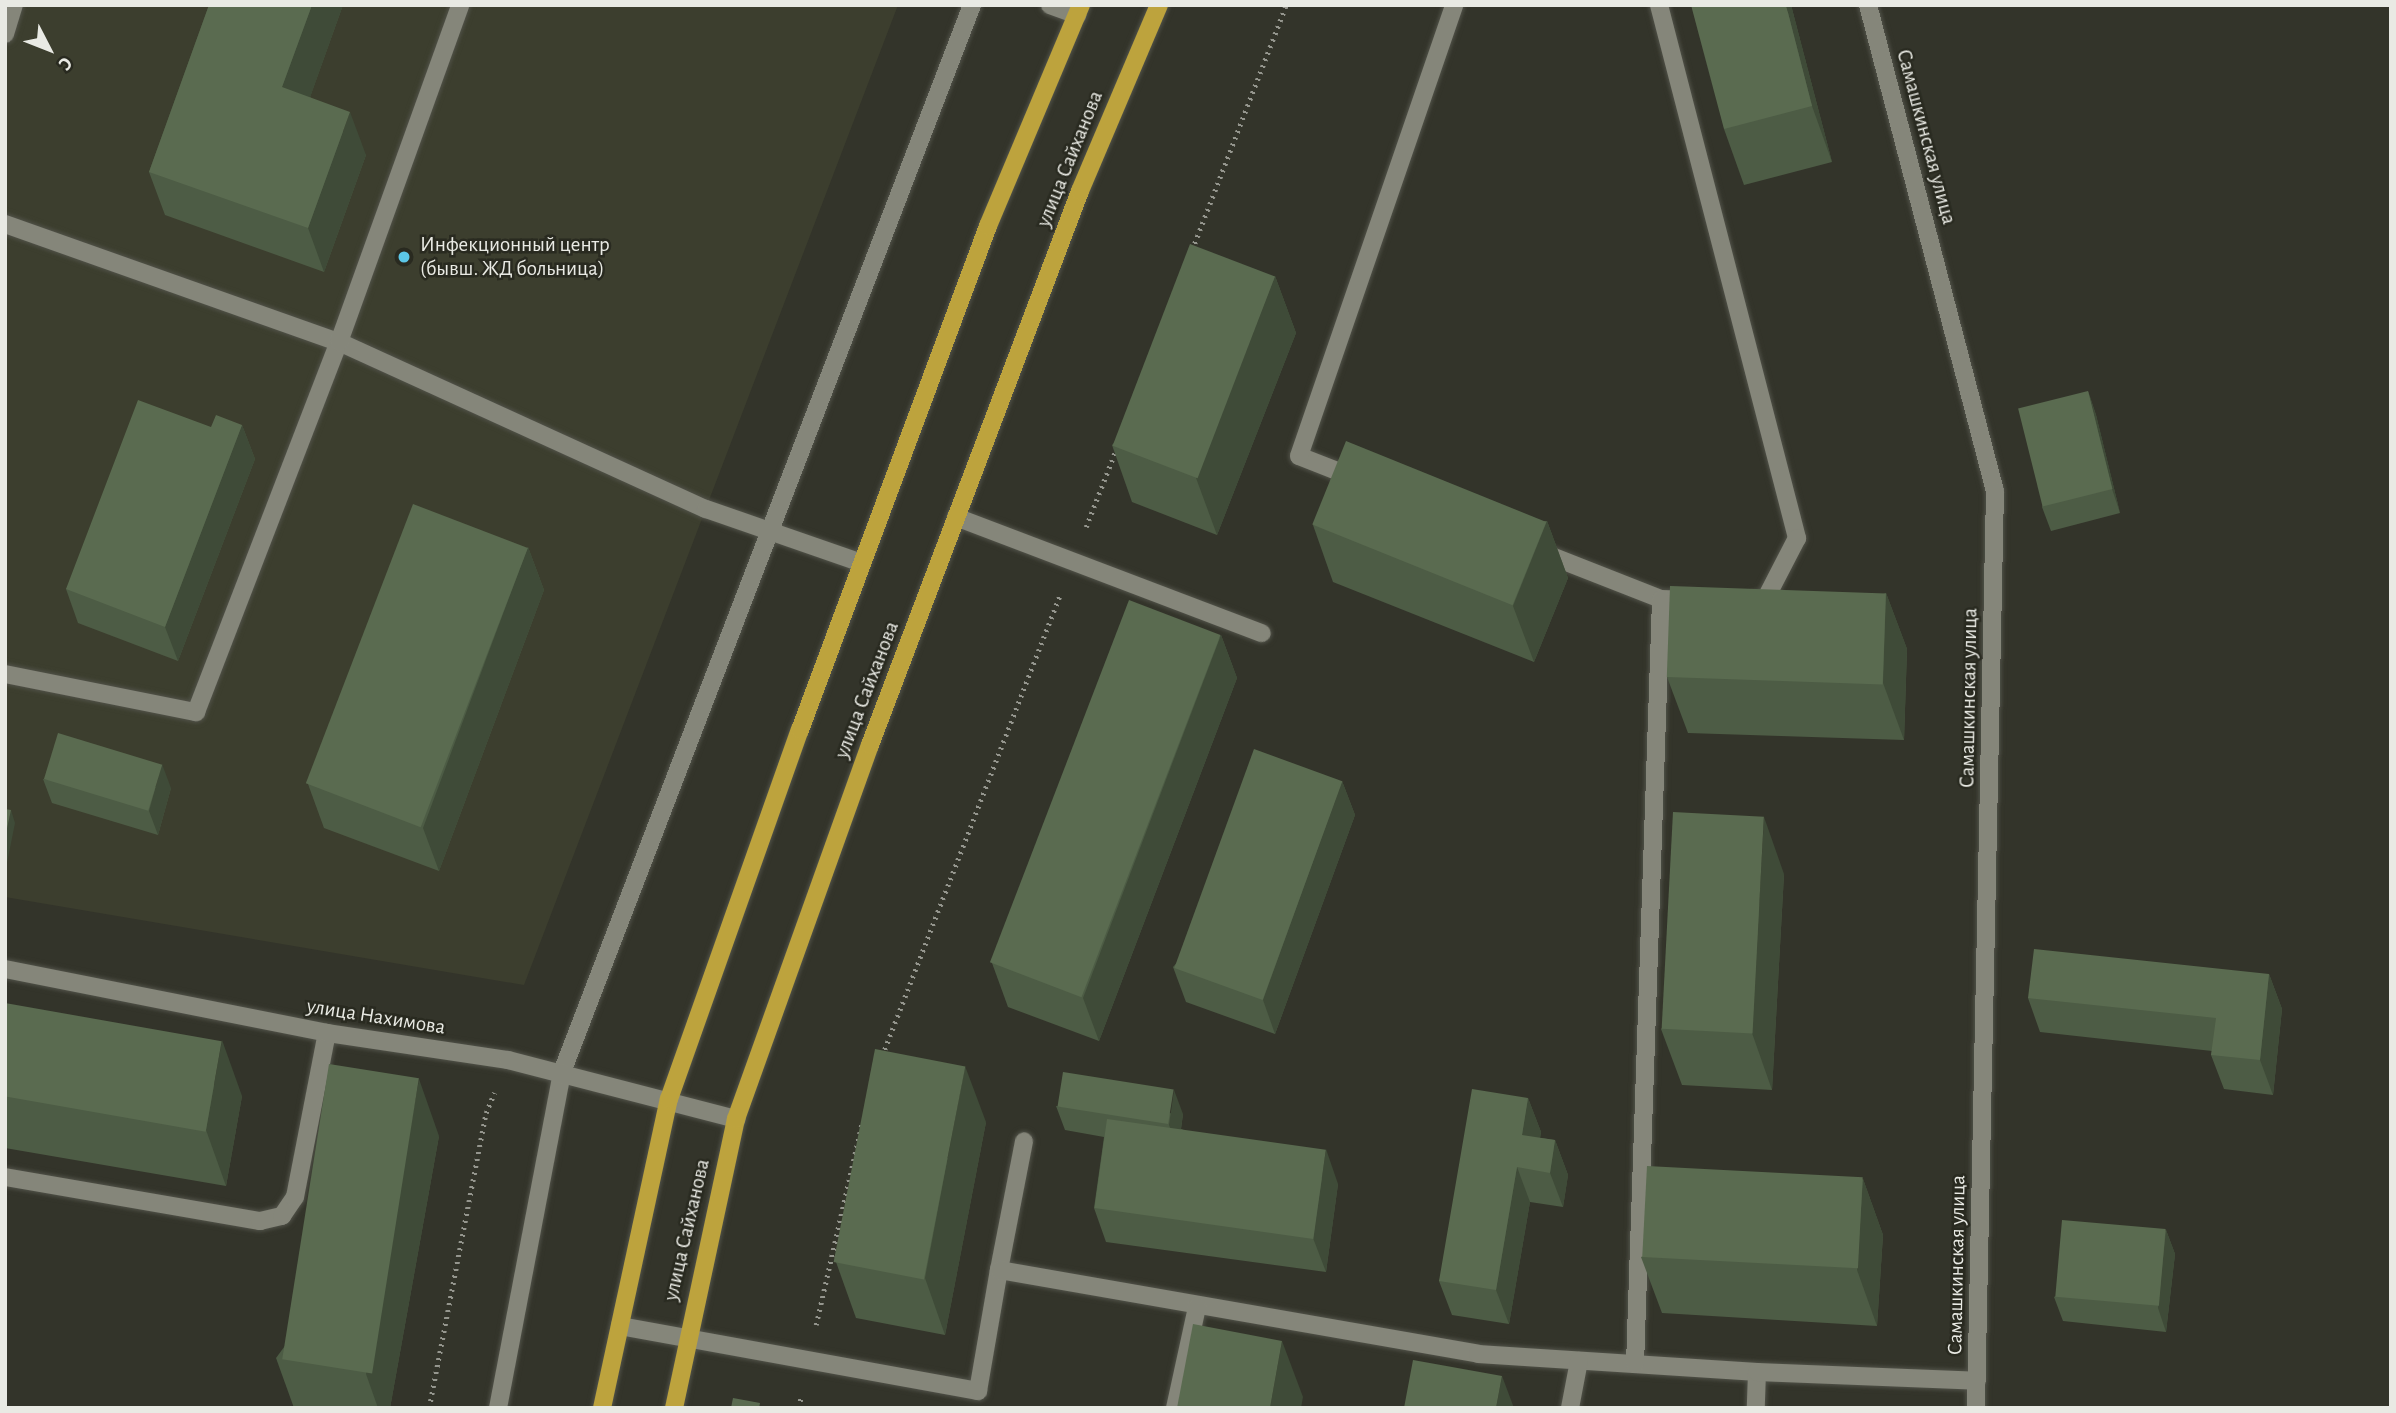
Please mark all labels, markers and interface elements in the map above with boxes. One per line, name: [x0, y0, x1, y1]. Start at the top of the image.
north arrow: [14, 14, 84, 84]
street label: Самашкинская улица: [1891, 47, 1961, 227]
text: С: [54, 53, 76, 74]
street label: улица Сайханова: [1031, 87, 1109, 231]
place label: Инфекционный центр (бывш. ЖД больница): [420, 232, 610, 282]
marker: Инфекционный центр (бывш. ЖД больница): [394, 247, 414, 267]
street label: Самашкинская улица: [1955, 608, 1983, 788]
street label: улица Сайханова: [829, 618, 905, 762]
street label: улица Нахимова: [305, 994, 447, 1040]
street label: улица Сайханова: [658, 1157, 716, 1303]
street label: Самашкинская улица: [1943, 1175, 1971, 1355]

